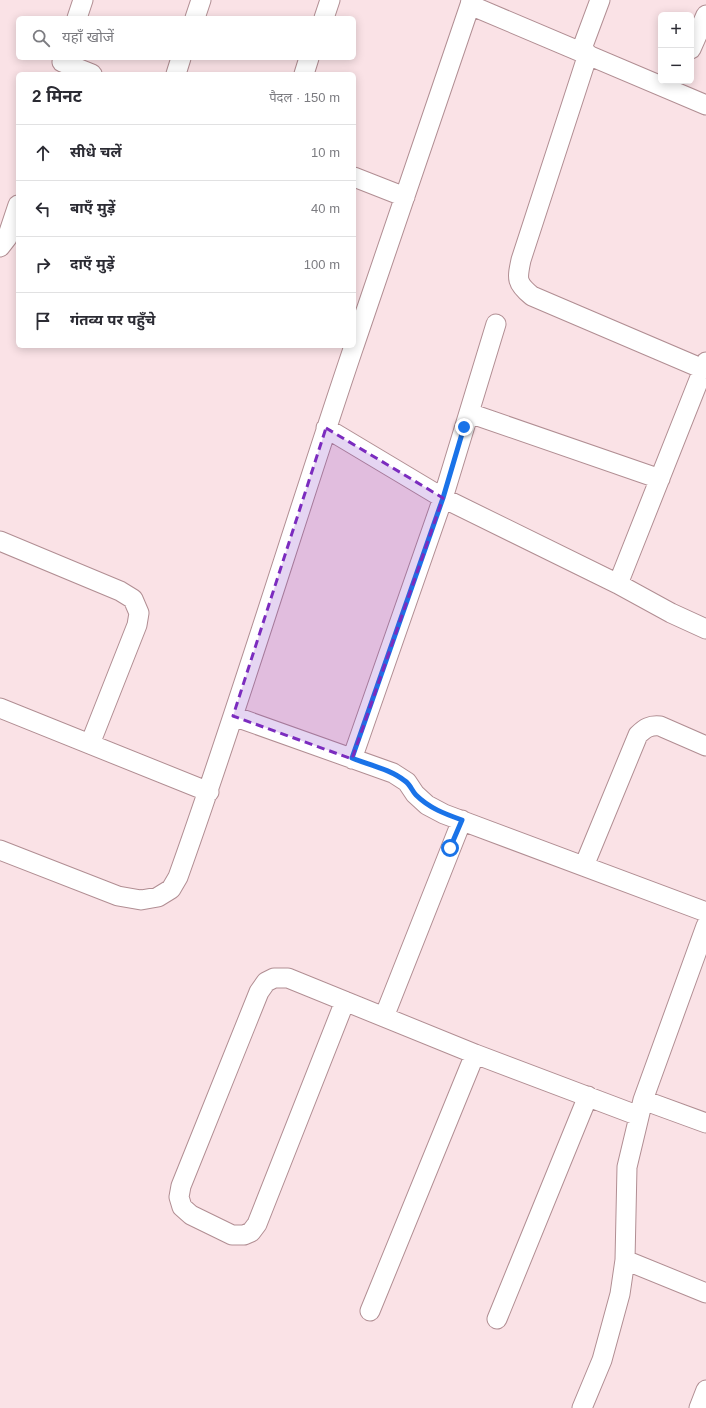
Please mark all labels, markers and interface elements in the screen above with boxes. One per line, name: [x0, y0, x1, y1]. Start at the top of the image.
map controls: [658, 12, 694, 84]
button: +: [658, 12, 694, 48]
search box: [16, 16, 356, 60]
icon: search: [30, 27, 52, 49]
text: यहाँ खोजें: [62, 28, 114, 45]
button: −: [658, 48, 694, 84]
text: 2 मिनट: [32, 87, 82, 106]
text: पैदल · 150 m: [269, 90, 340, 105]
icon: ahead: [32, 142, 54, 164]
text: सीधे चलें: [70, 143, 121, 160]
text: 10 m: [311, 145, 340, 160]
icon: left: [32, 198, 54, 220]
text: बाएँ मुड़ें: [70, 199, 115, 216]
text: 40 m: [311, 201, 340, 216]
icon: right: [32, 254, 54, 276]
text: दाएँ मुड़ें: [70, 255, 114, 272]
text: 100 m: [304, 257, 340, 272]
icon: arrive: [32, 310, 54, 332]
text: गंतव्य पर पहुँचे: [70, 311, 155, 328]
route end: [455, 418, 473, 436]
route start: [441, 839, 459, 857]

